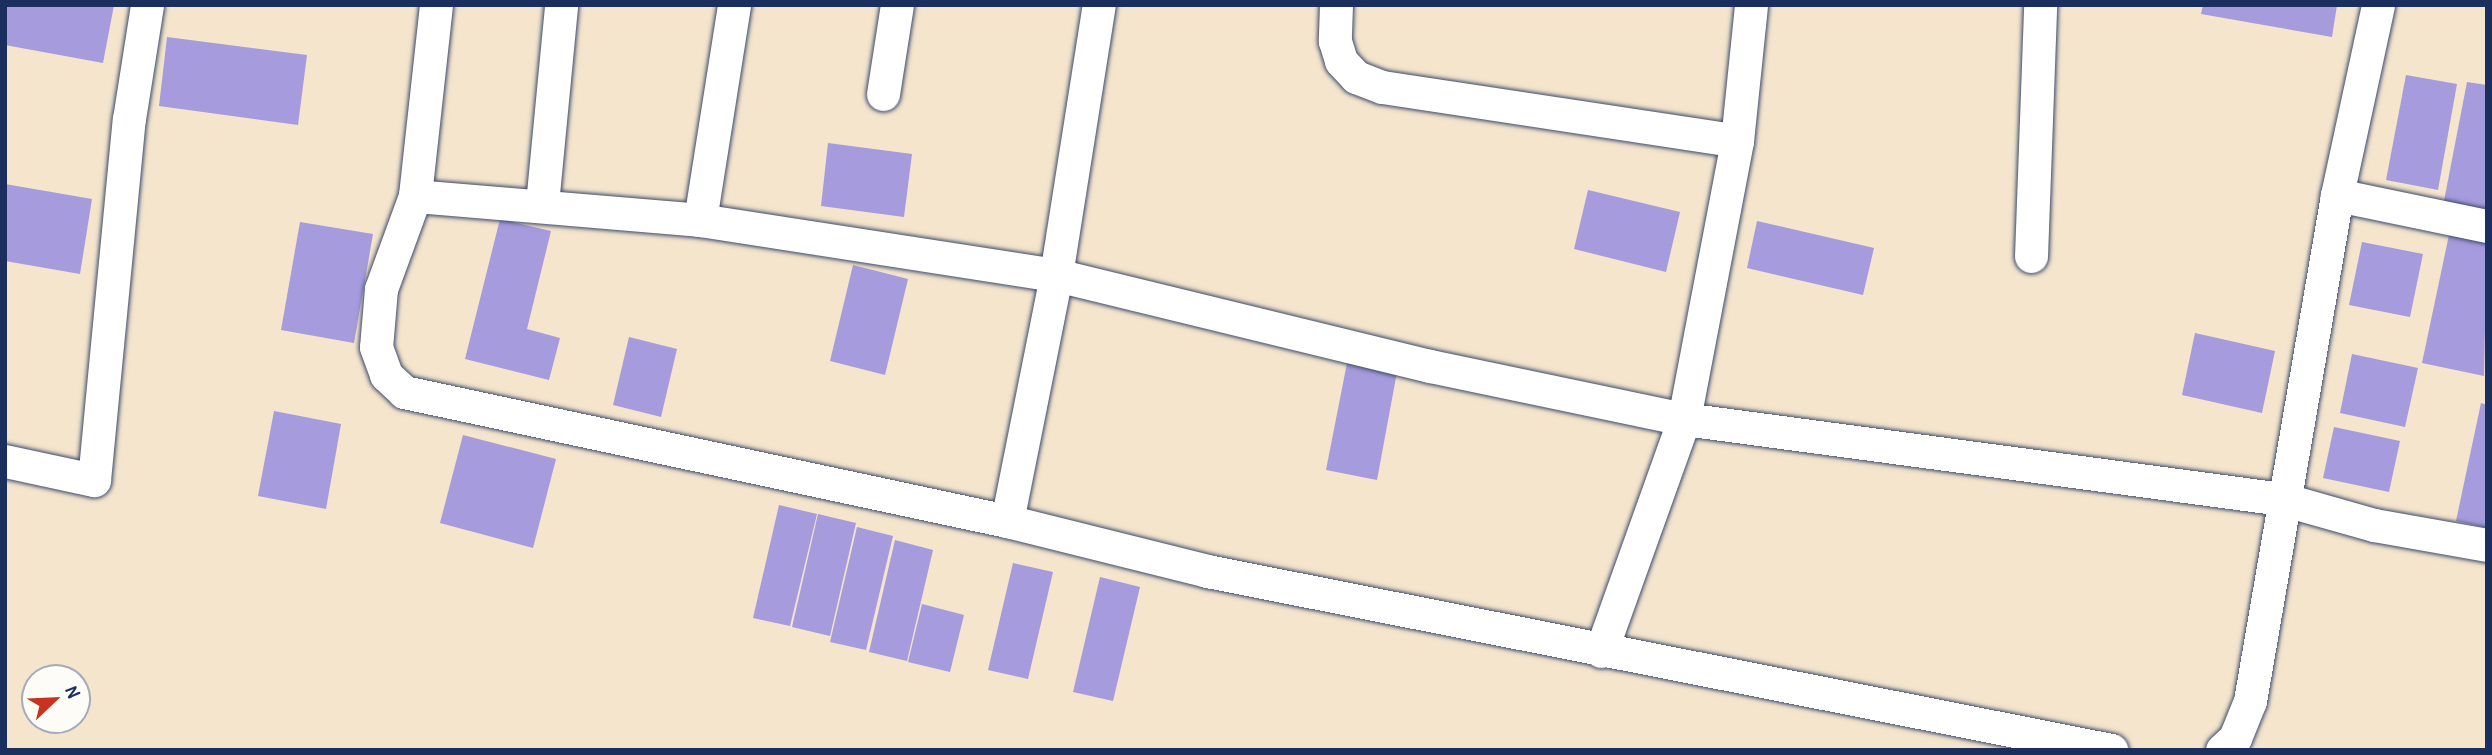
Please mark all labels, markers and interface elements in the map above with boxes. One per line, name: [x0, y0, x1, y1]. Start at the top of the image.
north arrow: [21, 664, 91, 734]
text: N: [60, 682, 87, 701]

